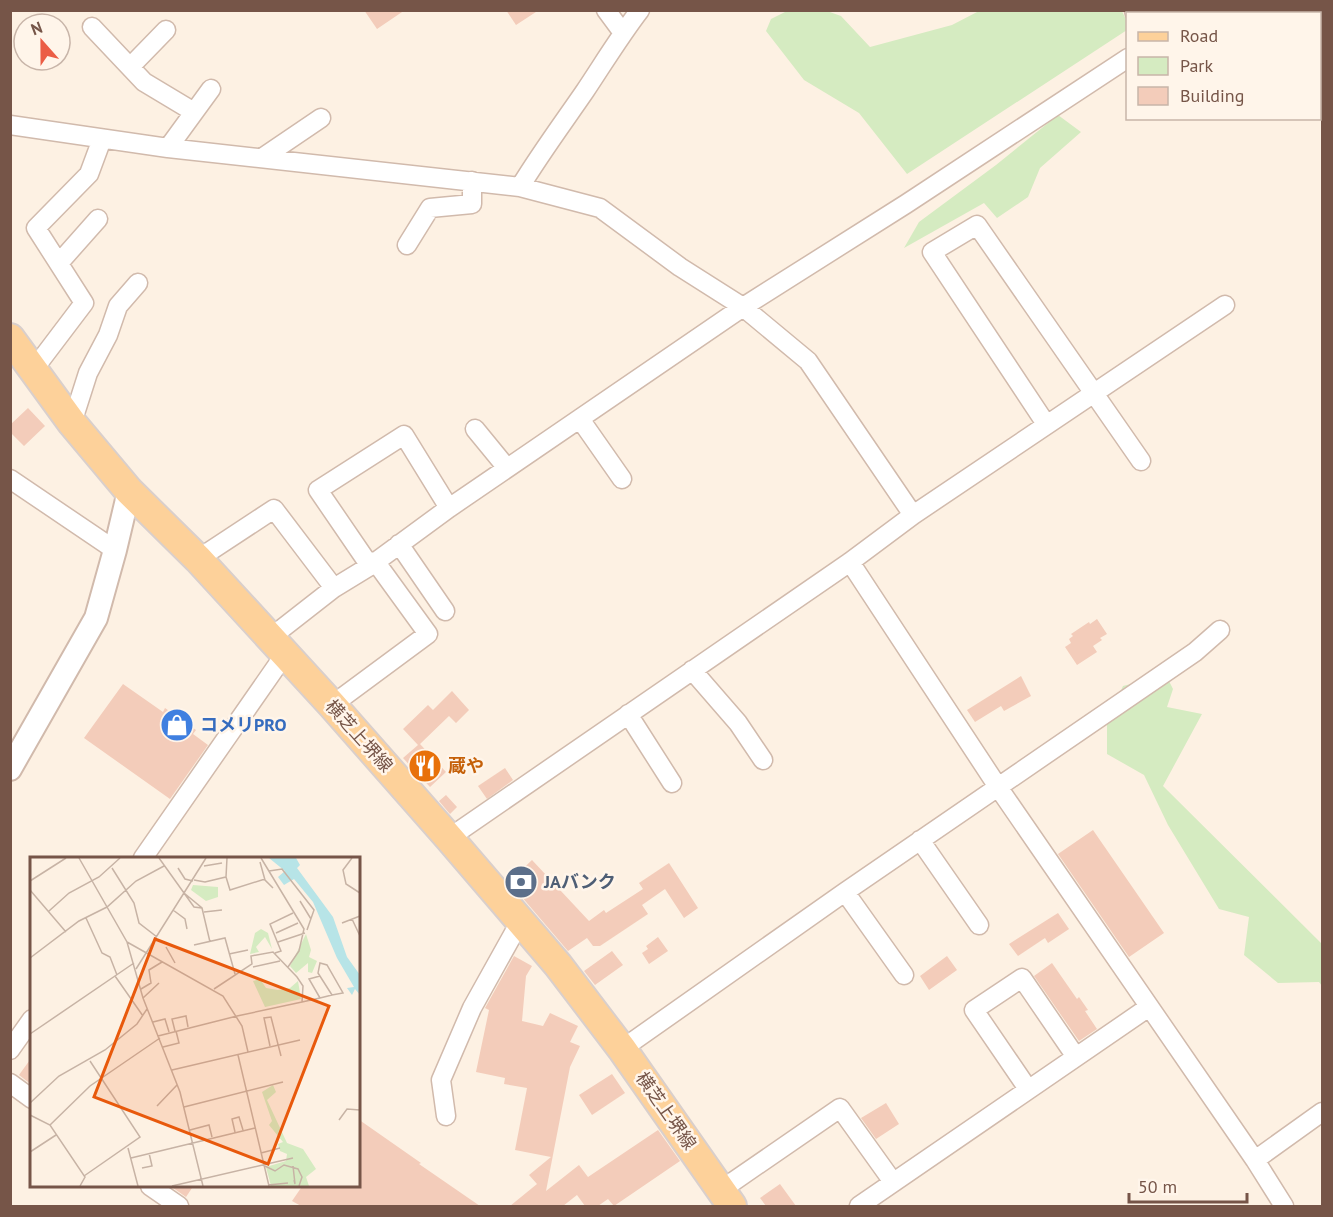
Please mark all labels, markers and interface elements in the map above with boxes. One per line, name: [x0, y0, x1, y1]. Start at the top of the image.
north arrow: [12, 12, 72, 72]
legend: [1126, 12, 1321, 120]
text: N: [28, 17, 45, 39]
text: Road: [1180, 24, 1218, 47]
text: Park: [1180, 54, 1213, 77]
text: Building: [1180, 84, 1244, 107]
street label: 横芝上堺線: [321, 695, 398, 777]
shop icon: コメリPRO: [159, 707, 195, 743]
place label: コメリPRO: [200, 713, 287, 736]
restaurant icon: 蔵や: [407, 748, 443, 784]
place label: 蔵や: [448, 754, 484, 777]
inset map: [30, 857, 360, 1187]
bank icon: JAバンク: [503, 864, 539, 900]
place label: JAバンク: [543, 870, 616, 893]
street label: 横芝上堺線: [631, 1067, 702, 1154]
scale bar: [1129, 1166, 1248, 1204]
text: 50 m: [1138, 1175, 1177, 1198]

